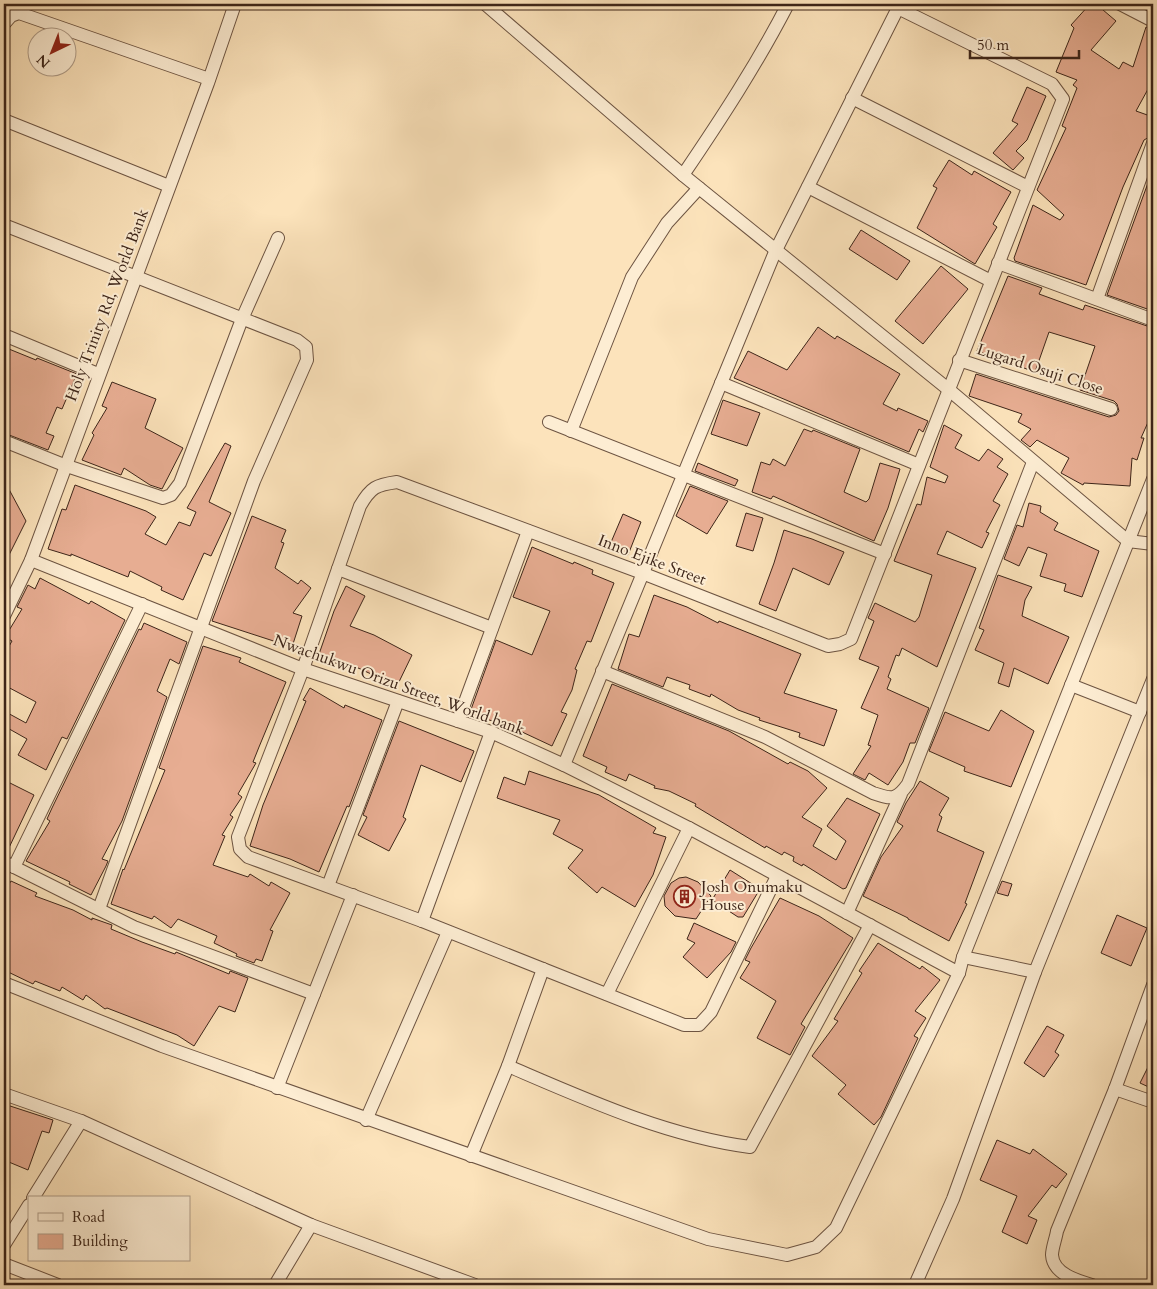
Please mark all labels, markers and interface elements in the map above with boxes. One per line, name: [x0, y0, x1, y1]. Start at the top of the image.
north arrow: [28, 28, 78, 78]
scale bar: [970, 28, 1078, 60]
text: 50 m: [977, 35, 1009, 55]
text: N: [33, 50, 54, 72]
street label: Holy Trinity Rd, World Bank: [60, 205, 154, 405]
street label: Lugard Osuji Close: [974, 338, 1106, 400]
street label: Inno Ejike Street: [595, 529, 709, 591]
street label: Nwachukwu Orizu Street, World bank: [270, 629, 528, 741]
place label: Josh Onumaku House: [699, 876, 803, 916]
building icon: Josh Onumaku House: [673, 884, 697, 908]
legend: [28, 1196, 190, 1262]
text: Road: [72, 1207, 105, 1227]
text: Building: [72, 1231, 128, 1251]

